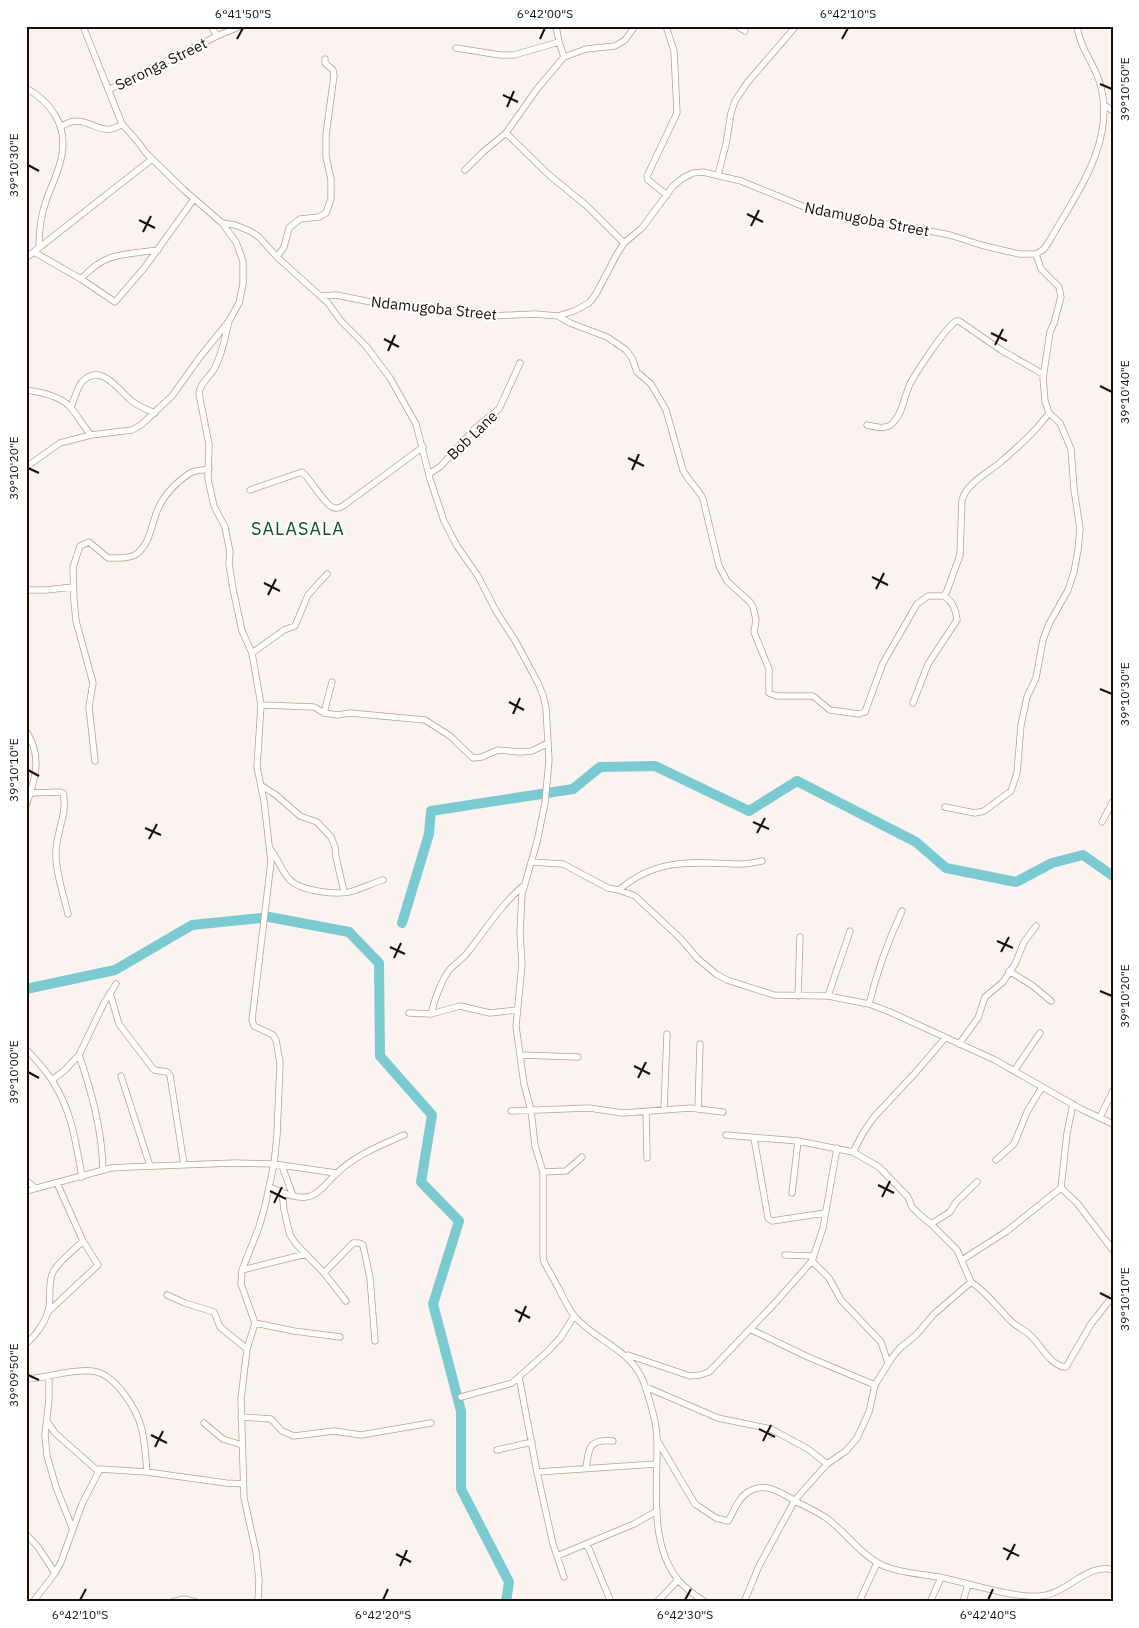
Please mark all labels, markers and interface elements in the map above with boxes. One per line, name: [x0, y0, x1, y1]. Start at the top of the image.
text: 6°41'50"S: [215, 6, 271, 21]
text: 6°42'00"S: [517, 6, 573, 21]
text: 6°42'10"S: [820, 6, 876, 21]
street label: Seronga Street: [112, 34, 210, 94]
text: 39°10'50"E: [1117, 57, 1132, 121]
text: 39°10'30"E: [6, 133, 21, 197]
street label: Ndamugoba Street: [803, 198, 931, 240]
street label: Ndamugoba Street: [370, 292, 498, 324]
text: 39°10'40"E: [1117, 360, 1132, 424]
street label: Bob Lane: [443, 406, 501, 464]
text: 39°10'20"E: [6, 436, 21, 500]
district label: SALASALA: [251, 517, 345, 540]
text: 39°10'30"E: [1117, 662, 1132, 726]
text: 39°10'10"E: [6, 738, 21, 802]
text: 39°10'20"E: [1117, 964, 1132, 1028]
text: 39°10'00"E: [6, 1040, 21, 1104]
text: 39°10'10"E: [1117, 1267, 1132, 1331]
text: 39°09'50"E: [6, 1343, 21, 1407]
text: 6°42'10"S: [52, 1607, 108, 1622]
text: 6°42'20"S: [355, 1607, 411, 1622]
text: 6°42'30"S: [657, 1607, 713, 1622]
text: 6°42'40"S: [960, 1607, 1016, 1622]

